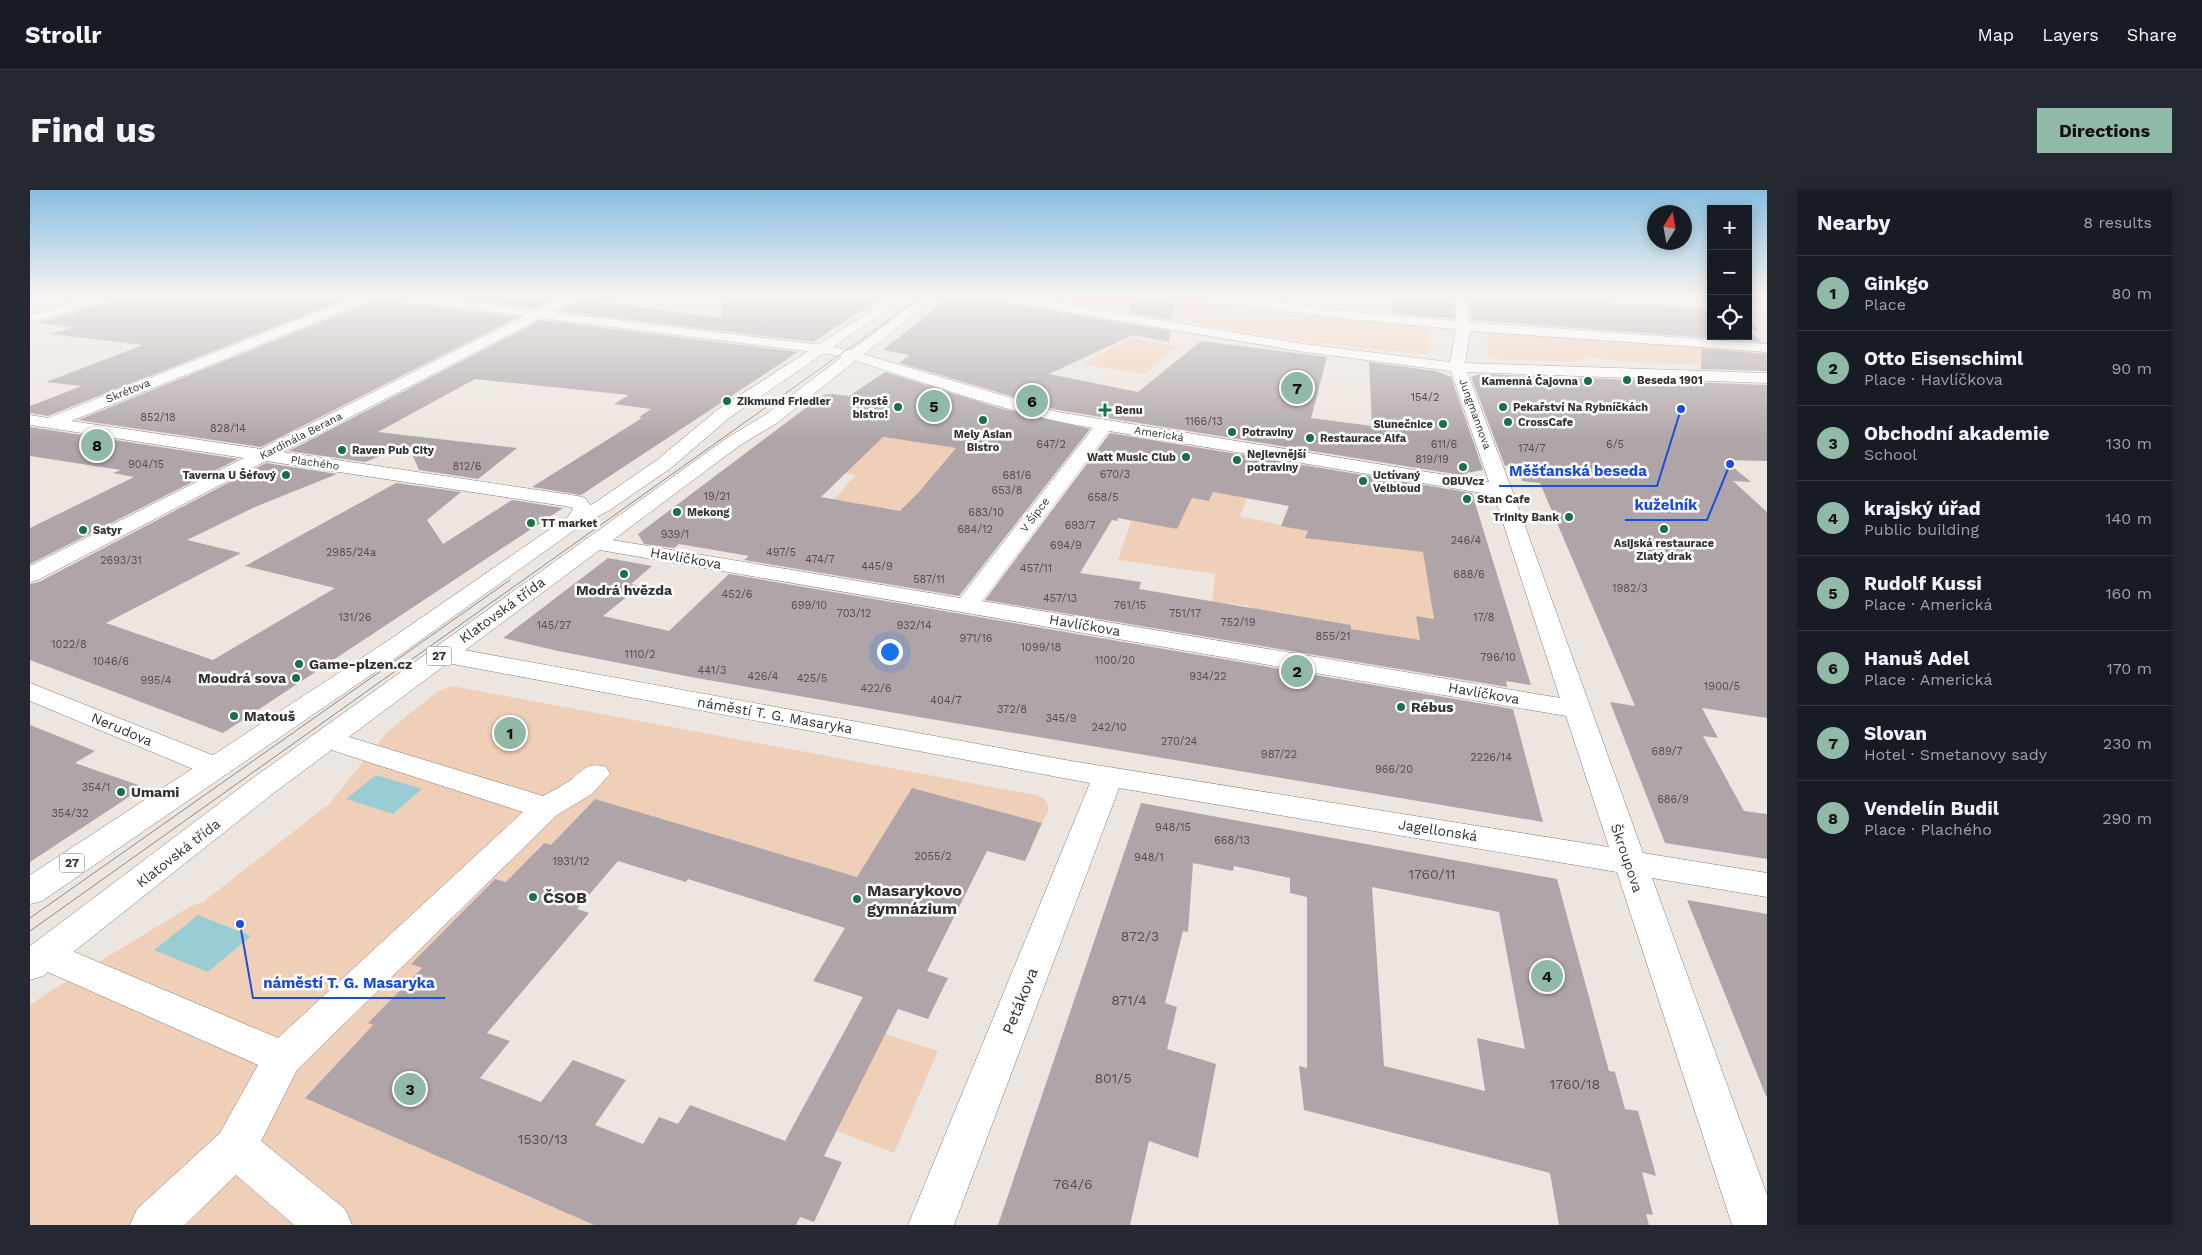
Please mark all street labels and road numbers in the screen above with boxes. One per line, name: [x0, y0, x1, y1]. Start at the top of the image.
street label: Skrétova: [104, 376, 152, 406]
street label: Jungmannova: [1456, 377, 1494, 451]
street label: Kardinála Berana: [258, 410, 344, 462]
street label: Americká: [1133, 424, 1185, 444]
street label: Plachého: [290, 453, 340, 473]
street label: V Šipce: [1017, 495, 1052, 535]
street label: Havlíčkova: [649, 544, 723, 572]
street label: Klatovská třída: [456, 574, 548, 646]
street label: Havlíčkova: [1048, 611, 1122, 639]
road number: 27: [426, 646, 452, 666]
street label: Havlíčkova: [1447, 679, 1521, 707]
street label: náměstí T. G. Masaryka: [696, 693, 854, 737]
street label: Nerudova: [89, 709, 155, 749]
street label: Klatovská třída: [133, 815, 223, 891]
street label: Jagellonská: [1397, 816, 1479, 844]
street label: Škroupova: [1608, 822, 1646, 895]
road number: 27: [60, 854, 84, 872]
street label: Petákova: [998, 965, 1042, 1037]

